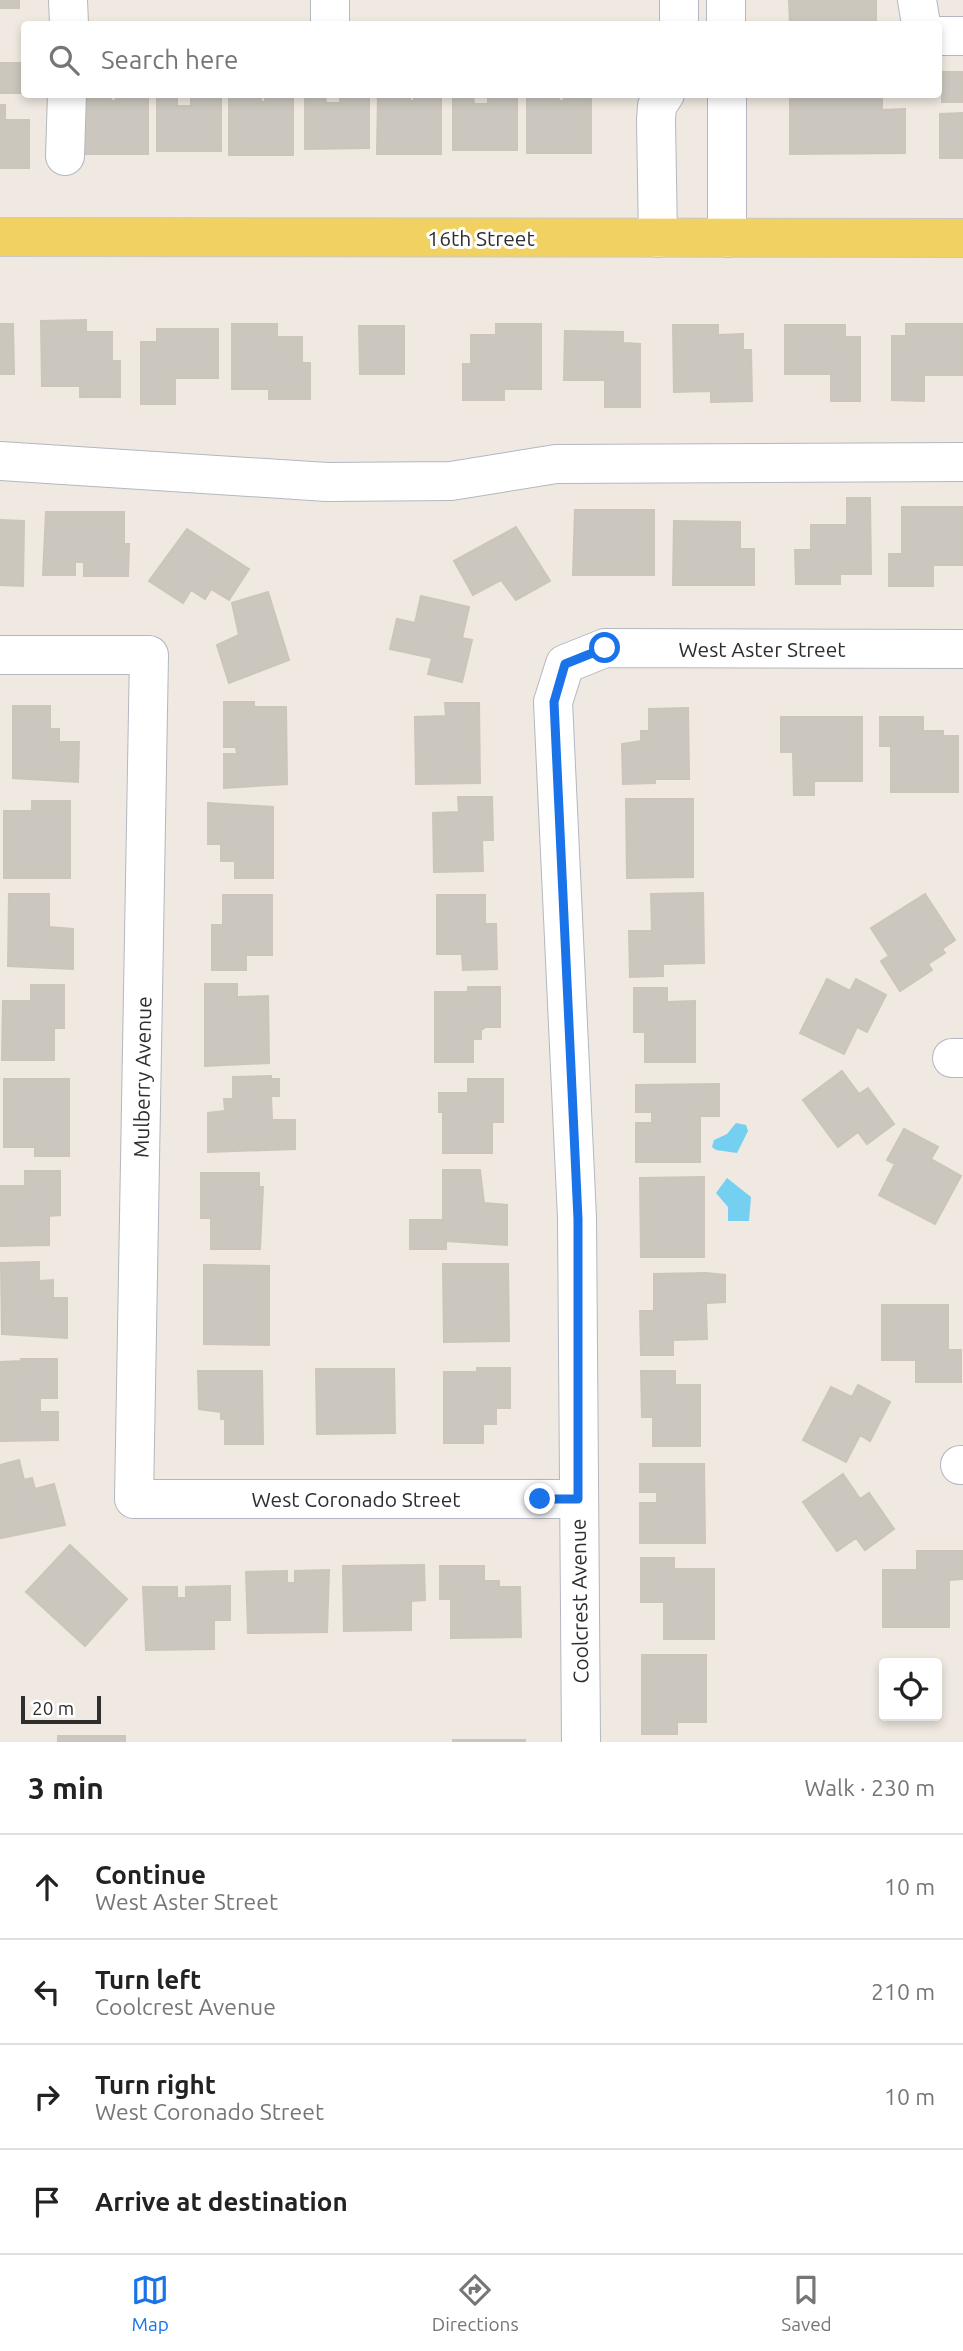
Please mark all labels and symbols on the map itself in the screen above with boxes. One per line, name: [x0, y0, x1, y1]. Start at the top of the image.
street label: 16th Street: [427, 226, 535, 250]
route start: [589, 632, 620, 663]
street label: West Aster Street: [678, 637, 846, 661]
street label: Mulberry Avenue: [129, 996, 155, 1158]
route end: [524, 1483, 555, 1514]
street label: West Coronado Street: [251, 1487, 461, 1511]
street label: Coolcrest Avenue: [566, 1518, 592, 1684]
scale bar: [21, 1693, 102, 1725]

